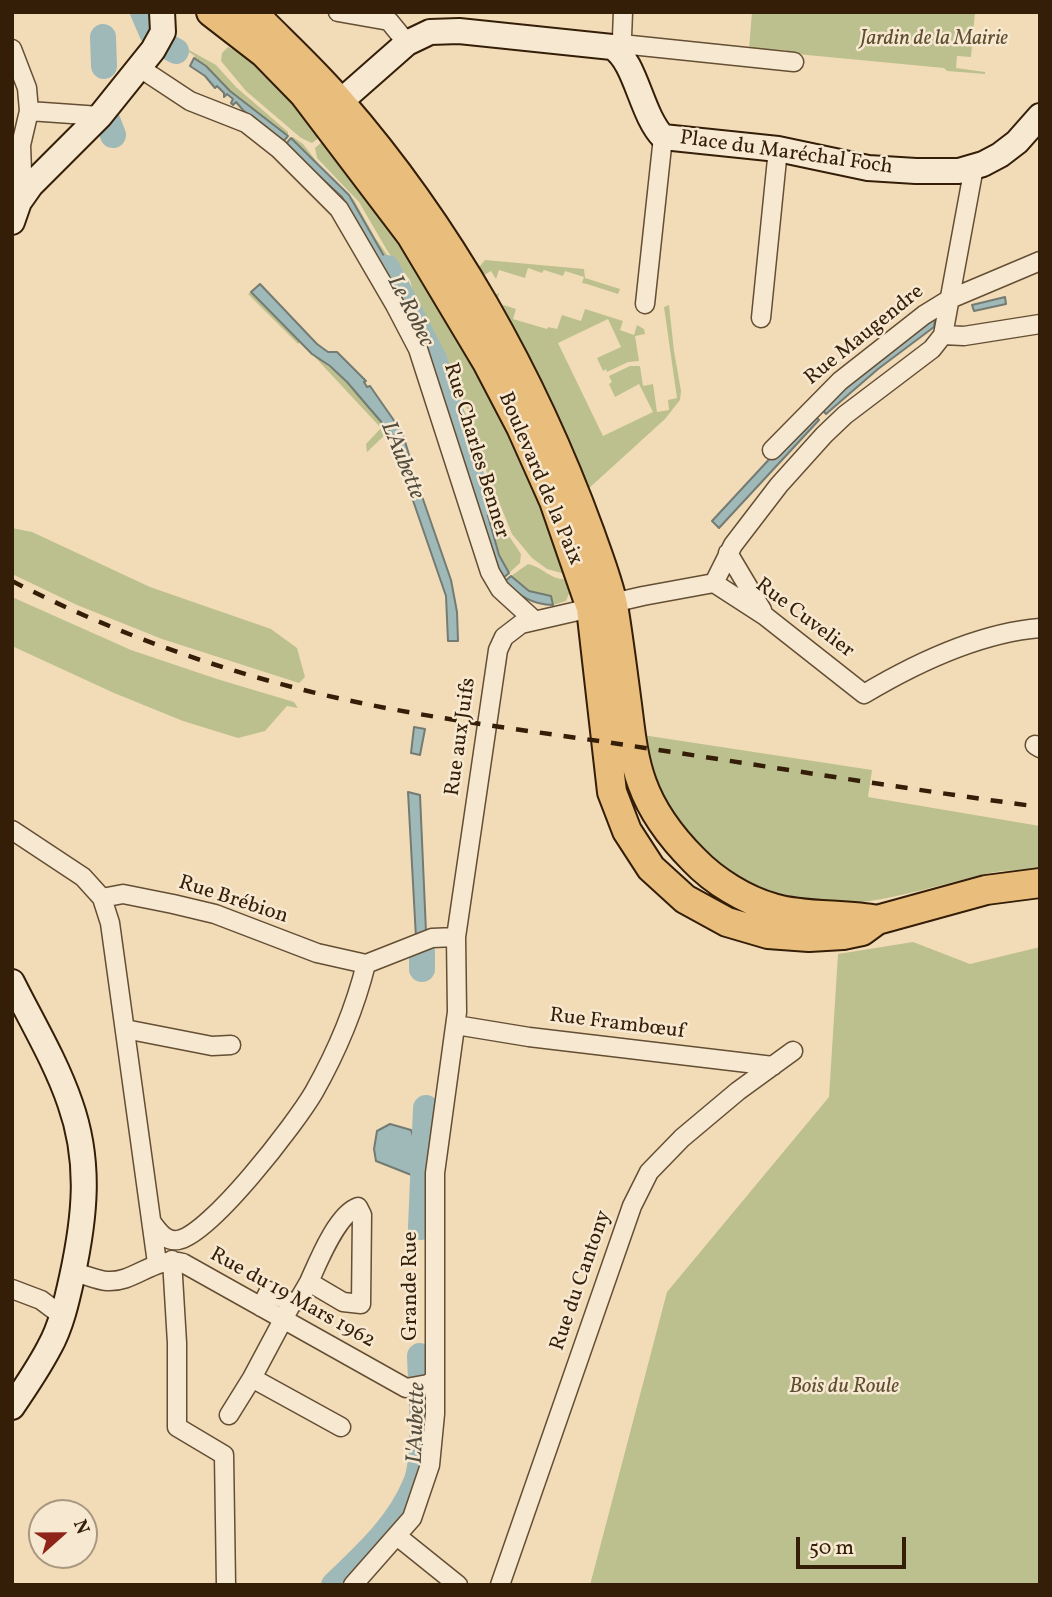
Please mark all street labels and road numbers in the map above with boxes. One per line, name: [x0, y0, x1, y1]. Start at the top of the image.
street label: Place du Maréchal Foch: [678, 127, 894, 181]
street label: Rue Maugendre: [800, 280, 930, 392]
street label: Rue Charles Benner: [436, 360, 514, 542]
street label: Boulevard de la Paix: [491, 389, 587, 569]
street label: Rue Cuvelier: [750, 574, 858, 664]
street label: Rue aux Juifs: [441, 676, 483, 798]
street label: Rue Brébion: [175, 871, 291, 931]
street label: Rue Frambœuf: [548, 1004, 686, 1046]
street label: Rue du Cantony: [546, 1208, 618, 1354]
street label: Grande Rue: [399, 1231, 425, 1341]
street label: Rue du 19 Mars 1962: [205, 1243, 379, 1355]

